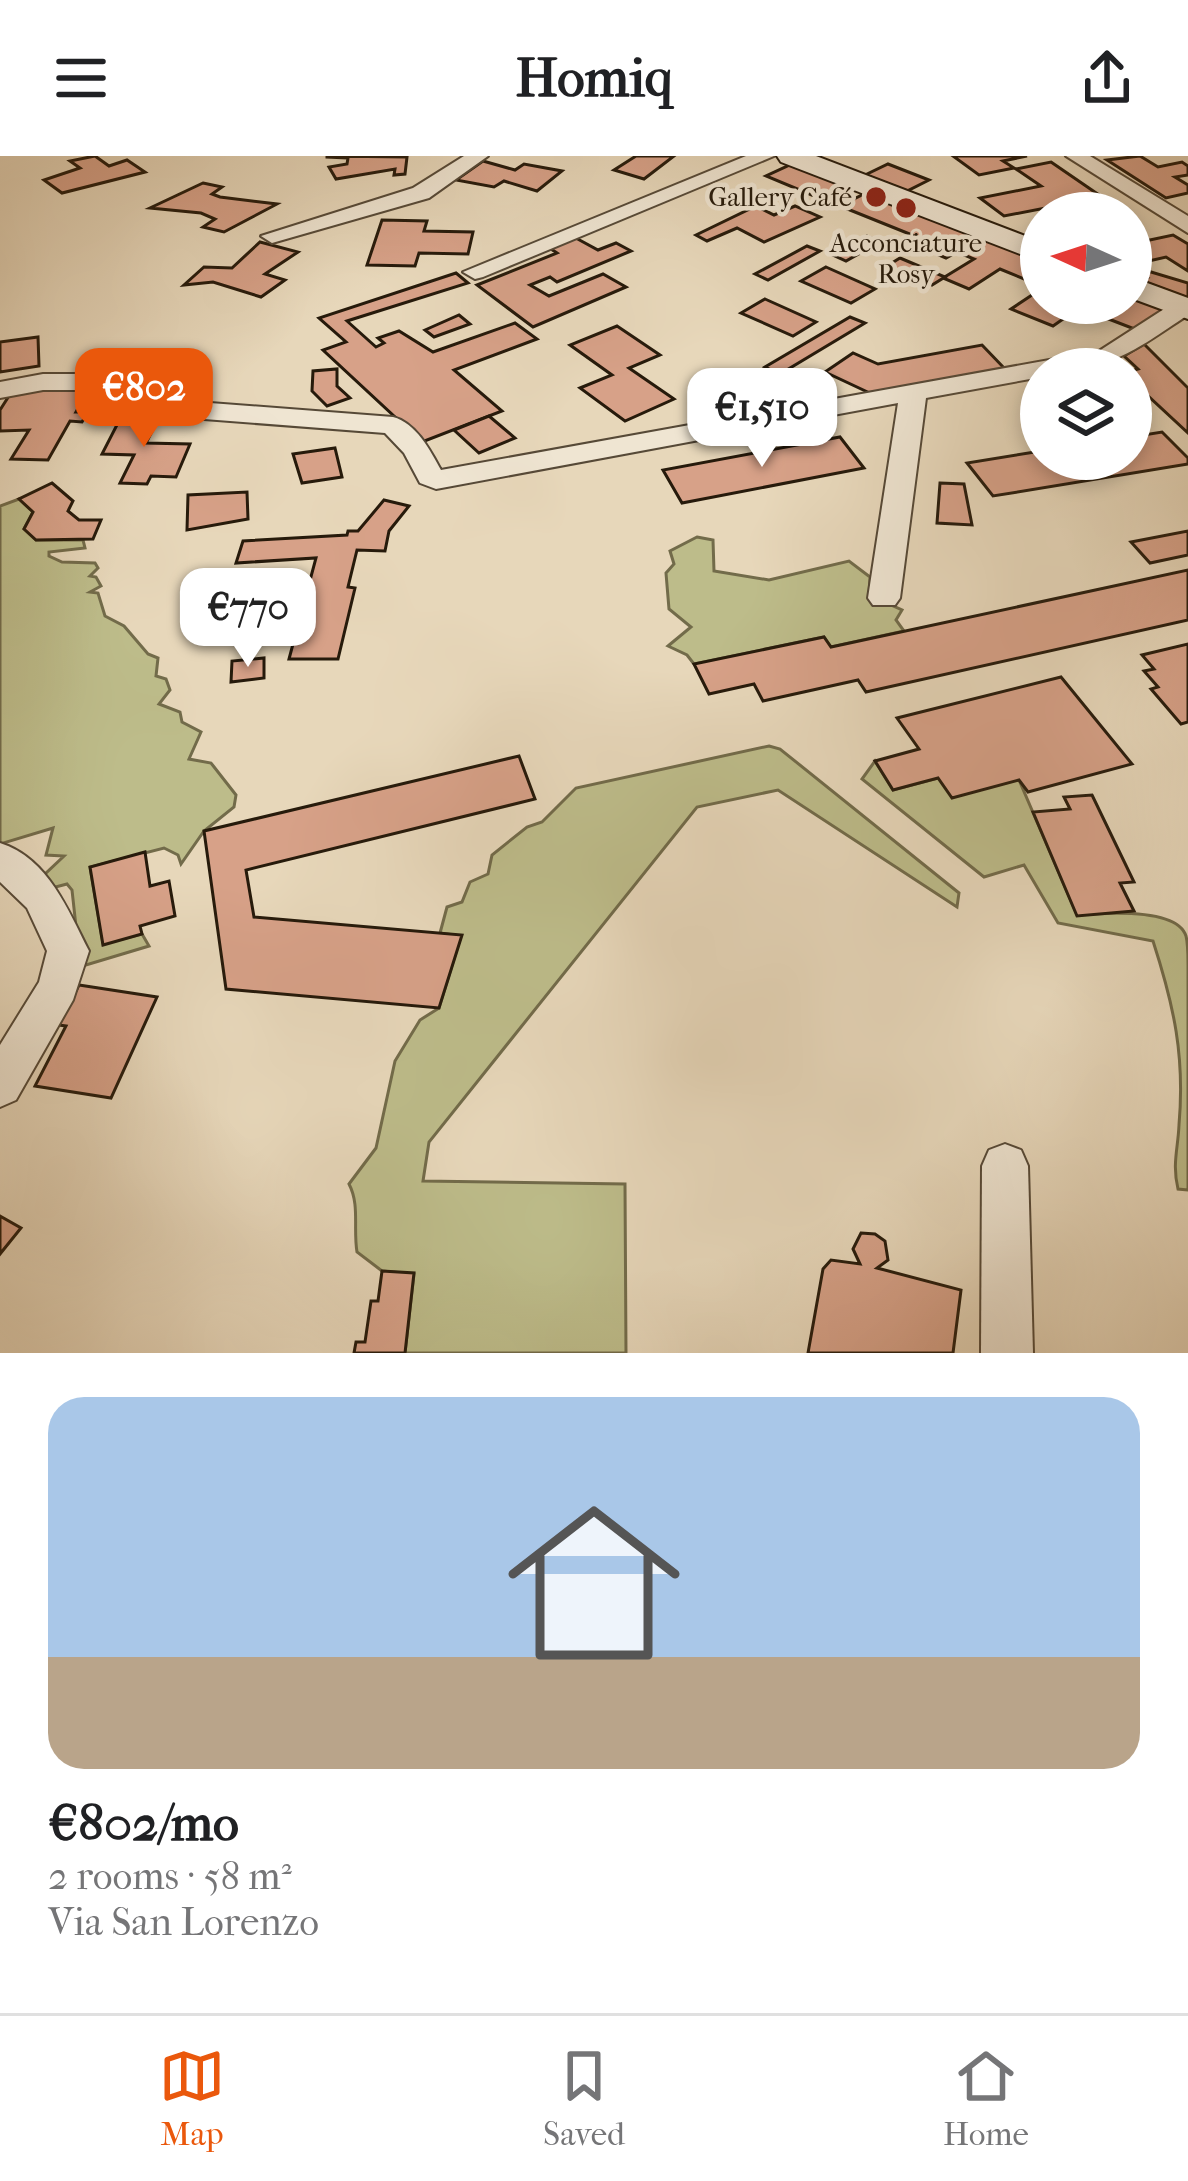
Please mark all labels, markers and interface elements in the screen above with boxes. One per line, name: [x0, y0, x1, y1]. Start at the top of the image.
icon: menu: [48, 45, 114, 111]
icon: share: [1074, 45, 1140, 111]
text: Homiq: [515, 47, 673, 110]
place label: Gallery Café: [708, 181, 852, 213]
marker: Gallery Café: [863, 184, 889, 210]
north arrow: [1020, 192, 1152, 324]
map controls: [1020, 192, 1152, 480]
marker: Acconciature Rosy: [893, 195, 919, 221]
place label: Acconciature Rosy: [829, 227, 982, 290]
pin: €802: [73, 348, 215, 450]
button: layers: [1020, 348, 1152, 480]
text: €802: [102, 364, 186, 410]
pin: €1,510: [664, 368, 860, 470]
text: €1,510: [714, 384, 810, 430]
pin: €770: [177, 568, 319, 670]
text: €770: [207, 584, 289, 630]
icon: home: [486, 1475, 702, 1691]
text: €802/mo: [48, 1793, 239, 1853]
text: 2 rooms · 58 m²: [48, 1853, 292, 1899]
text: Via San Lorenzo: [48, 1899, 319, 1945]
tab: Map: [159, 2043, 225, 2154]
tab: Saved: [543, 2043, 625, 2154]
tab: Home: [943, 2043, 1029, 2154]

